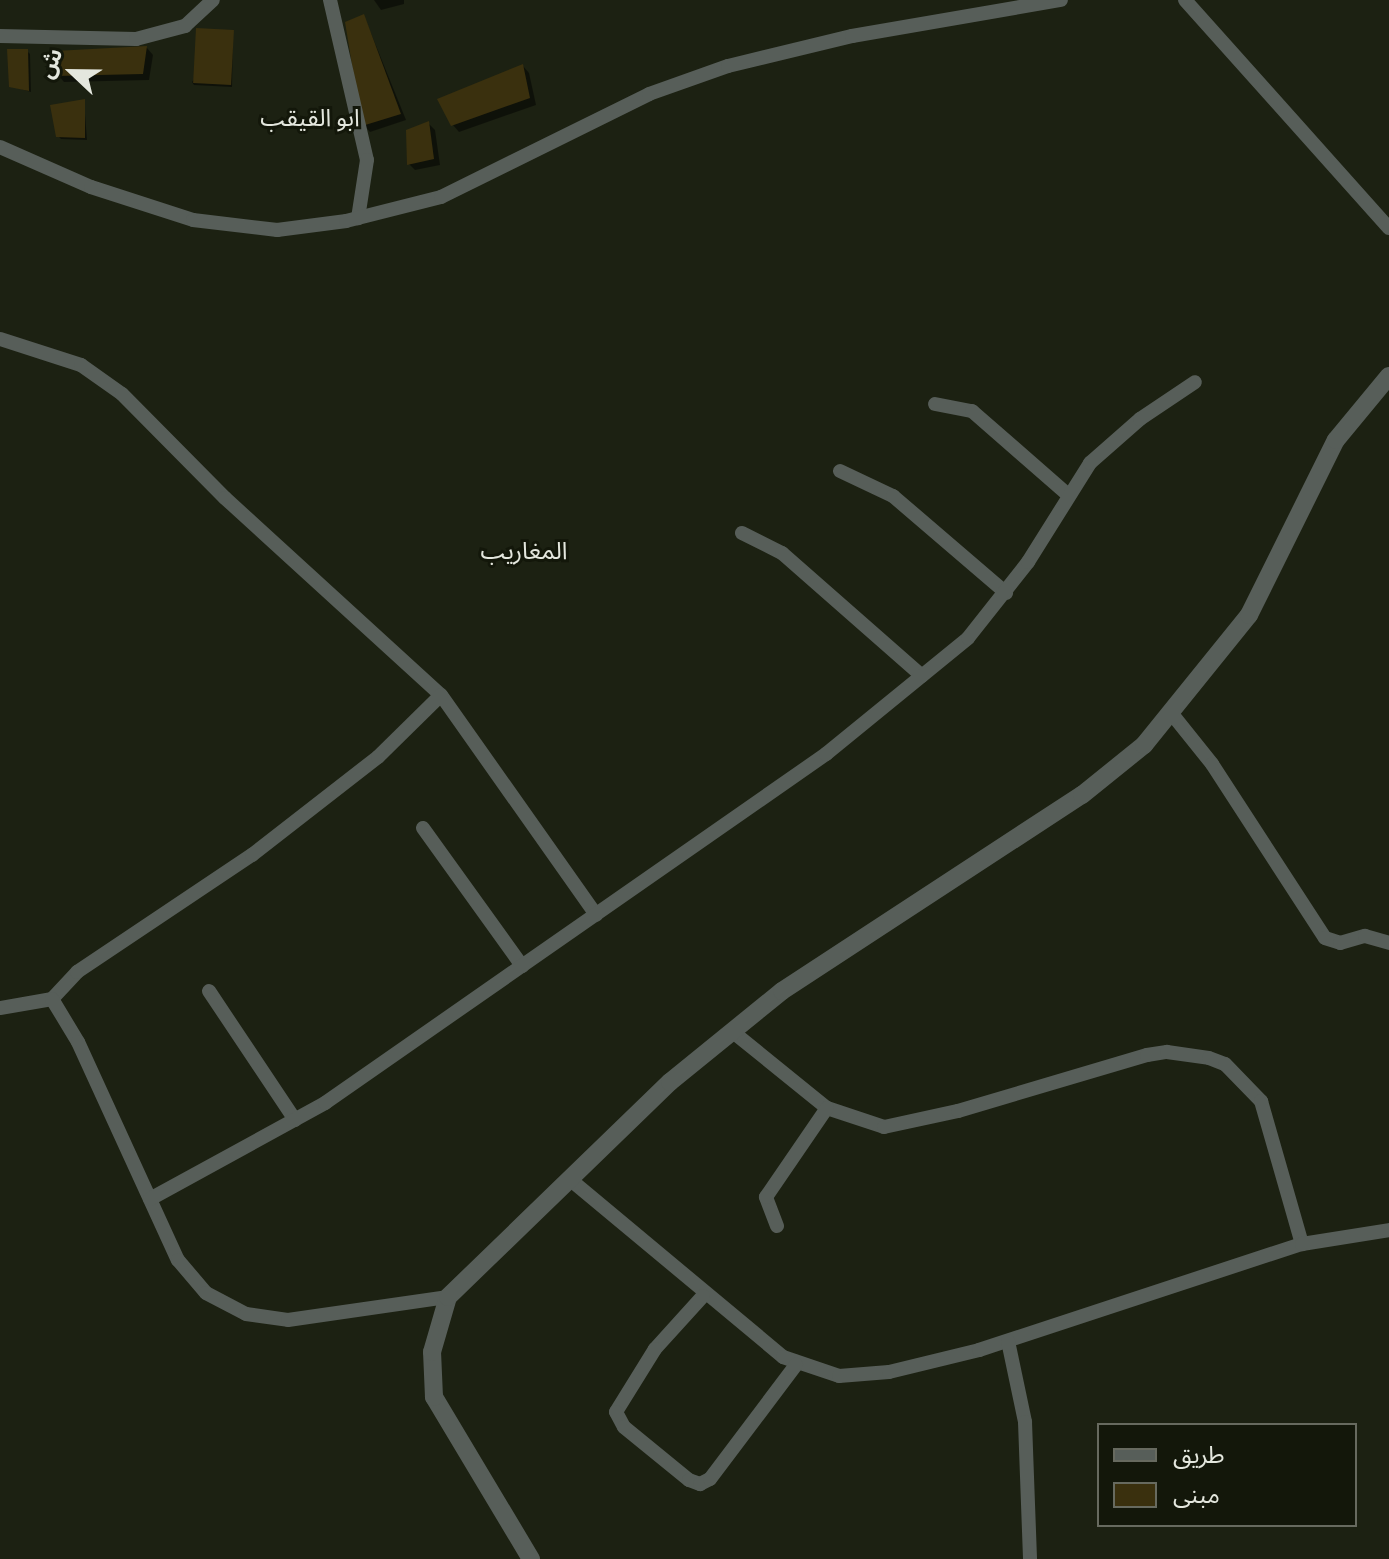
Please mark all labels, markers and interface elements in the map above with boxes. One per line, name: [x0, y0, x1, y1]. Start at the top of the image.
north arrow: [32, 32, 112, 112]
text: ش: [31, 44, 68, 82]
district label: ابو القيقب: [260, 104, 360, 132]
district label: المغاريب: [481, 537, 567, 565]
legend: [1097, 1423, 1357, 1527]
text: طريق: [1173, 1439, 1225, 1470]
text: مبنى: [1173, 1479, 1220, 1510]

